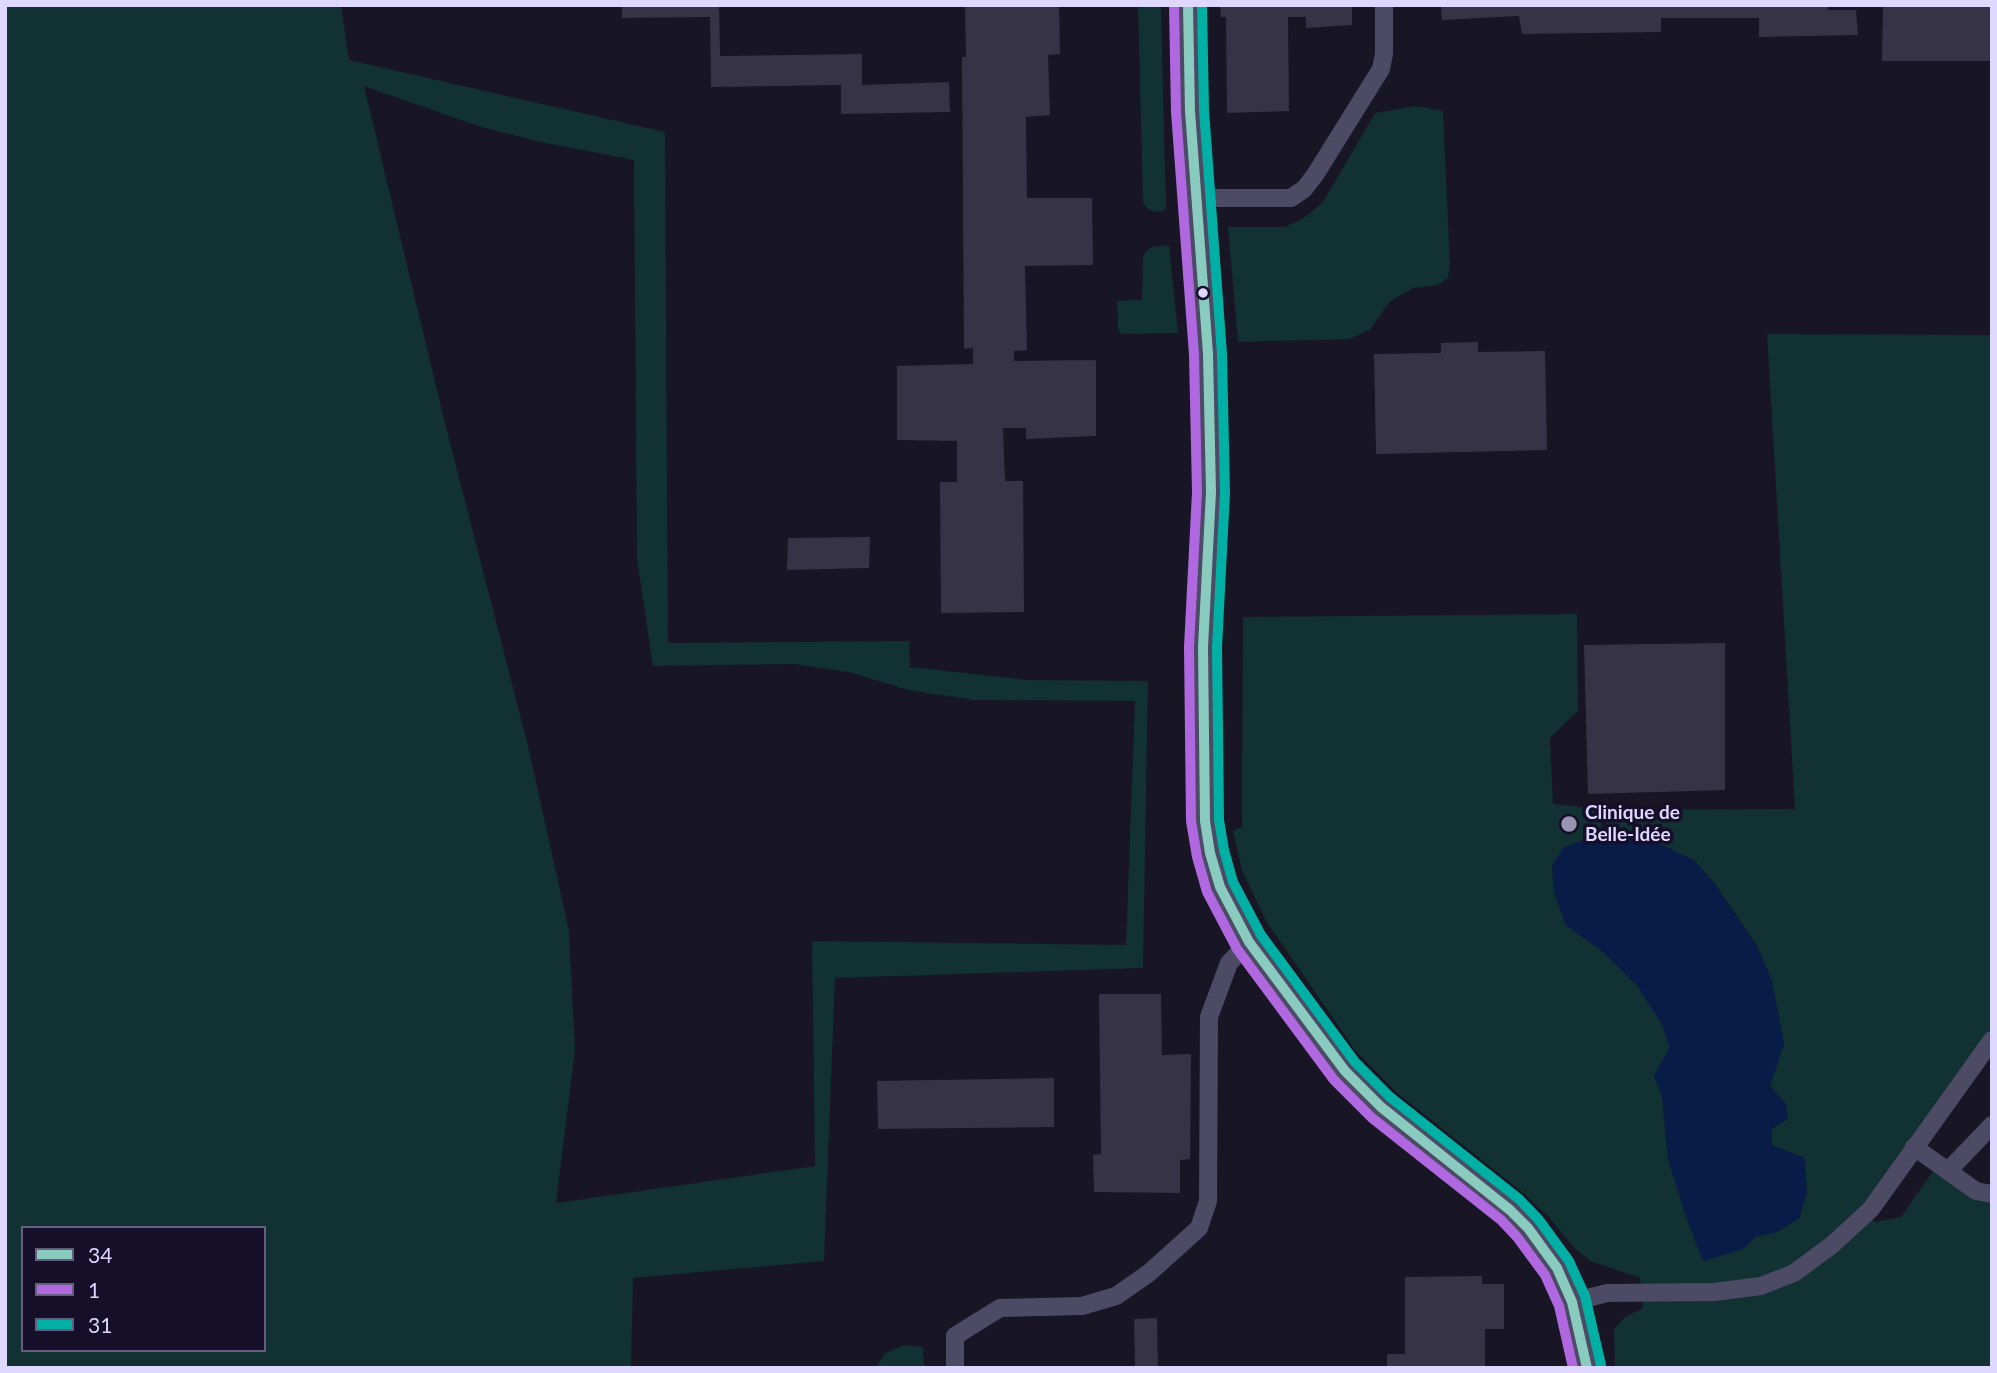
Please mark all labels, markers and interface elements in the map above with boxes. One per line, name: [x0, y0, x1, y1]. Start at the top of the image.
unlabelled marker: [1196, 286, 1210, 300]
place label: Clinique de Belle-Idée: [1585, 802, 1680, 846]
marker: Clinique de Belle-Idée: [1559, 814, 1579, 834]
legend: [21, 1226, 266, 1352]
text: 34: [88, 1242, 112, 1267]
text: 1: [88, 1277, 100, 1302]
text: 31: [88, 1312, 112, 1337]

